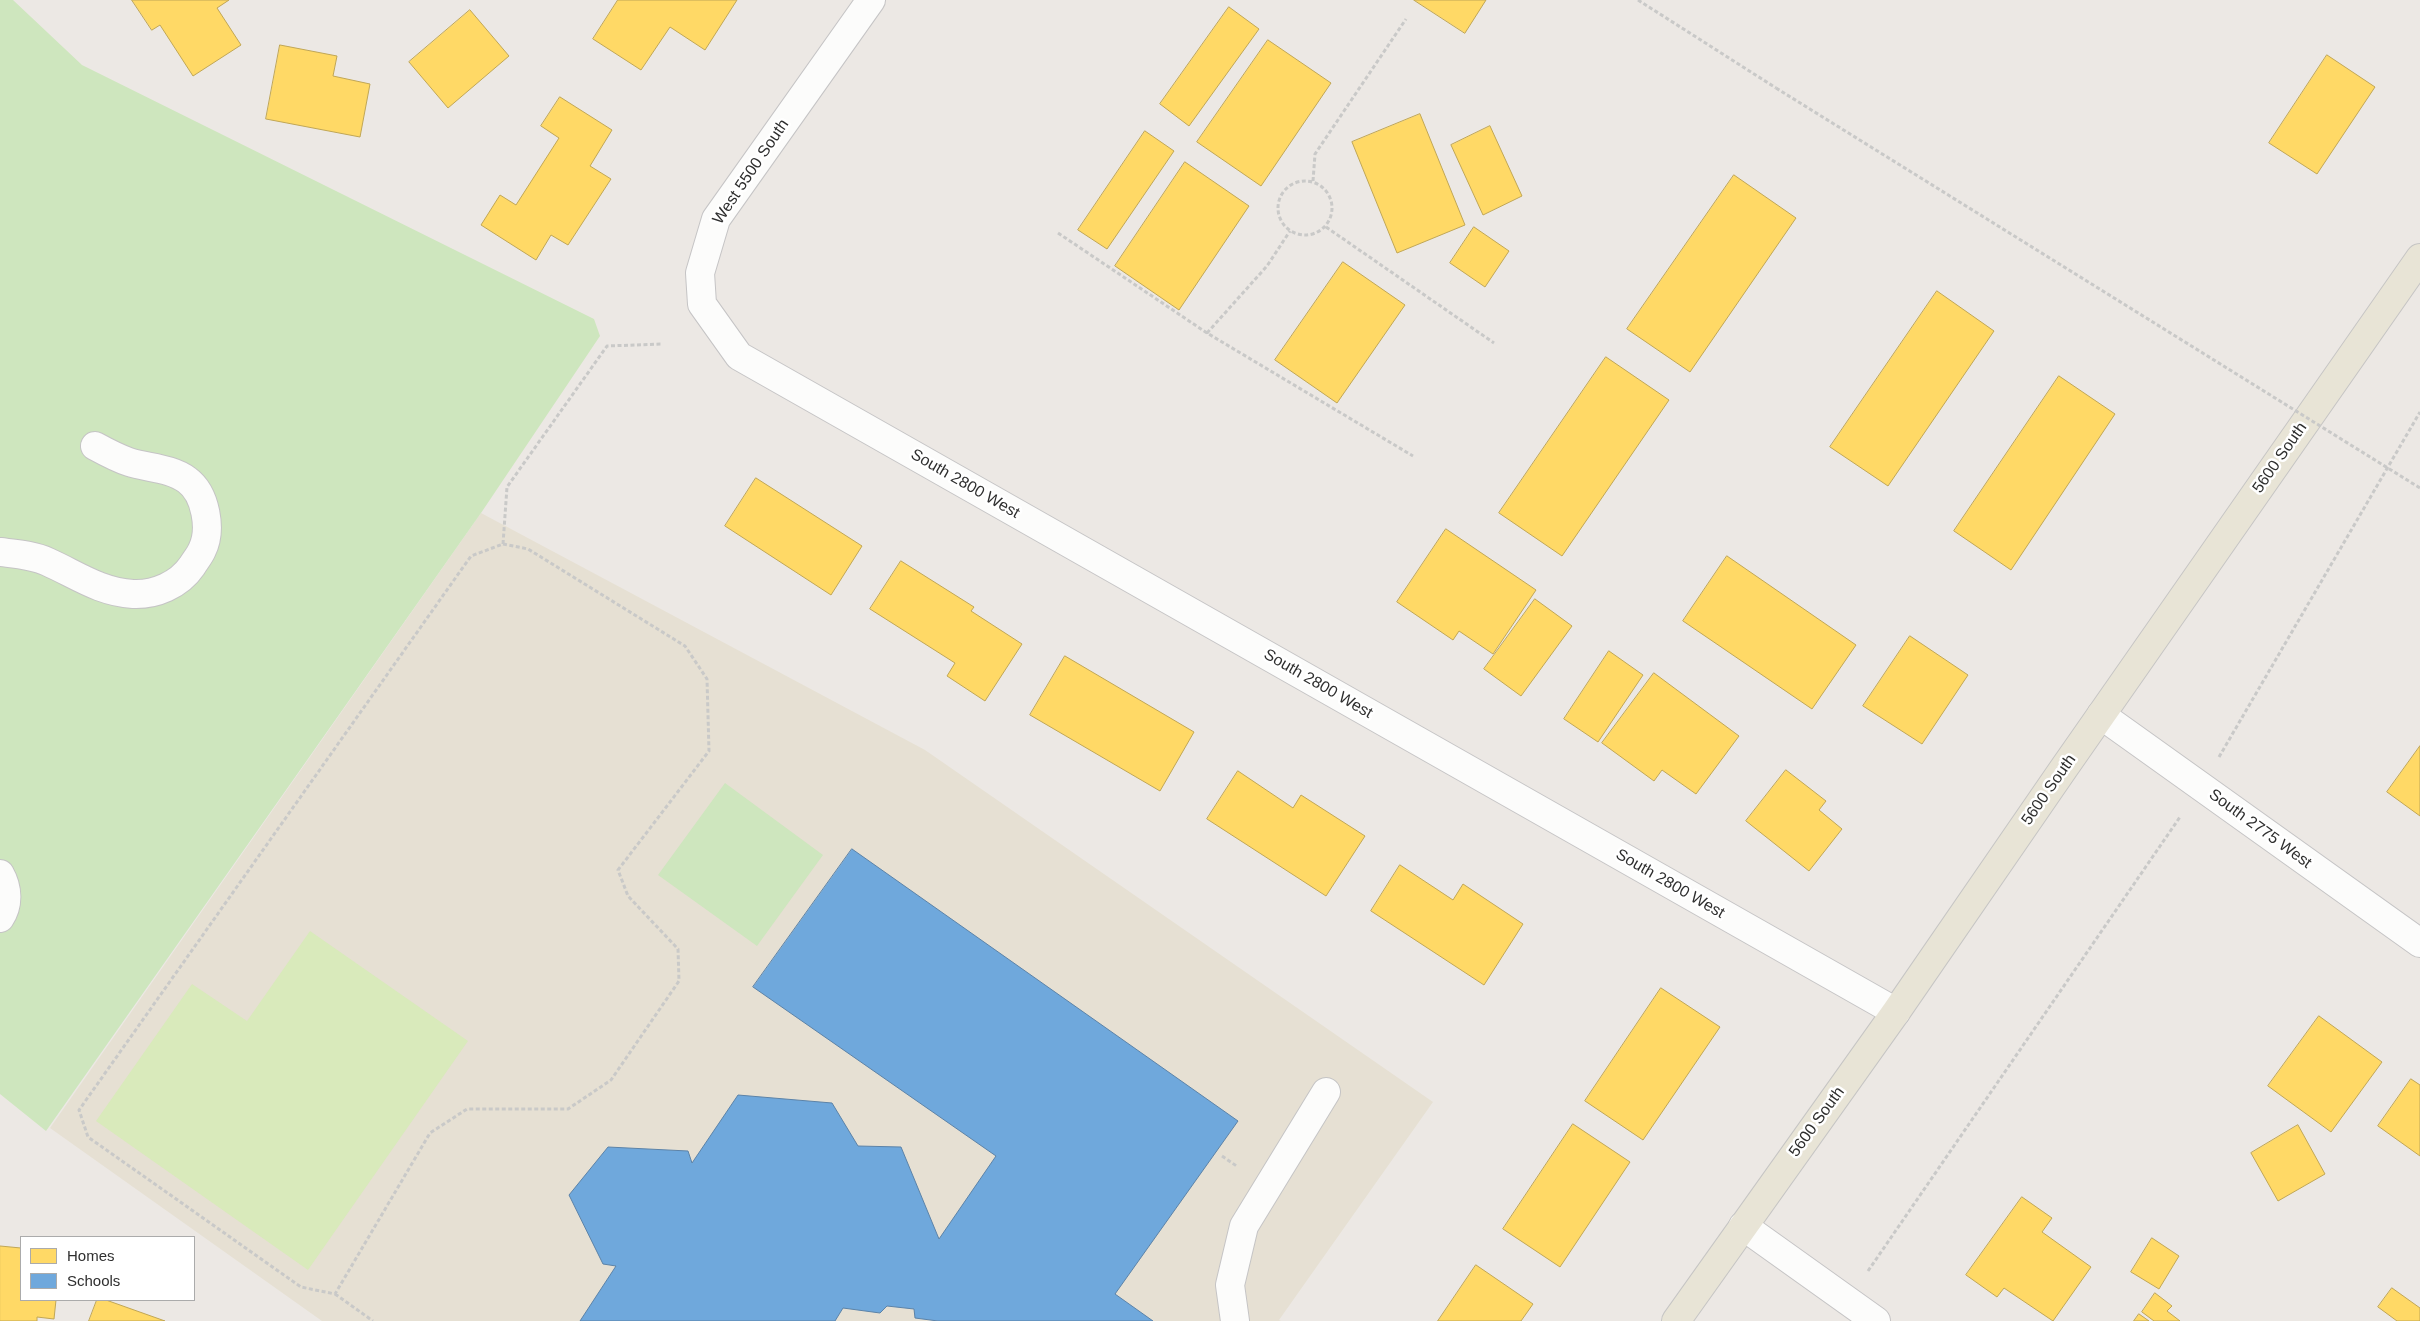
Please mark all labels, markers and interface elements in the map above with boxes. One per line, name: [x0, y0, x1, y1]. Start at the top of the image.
street label: West 5500 South: [709, 116, 793, 228]
street label: 5600 South: [2249, 419, 2311, 497]
street label: South 2800 West: [907, 445, 1023, 523]
street label: South 2800 West: [1260, 645, 1376, 723]
street label: 5600 South: [2018, 751, 2080, 829]
street label: South 2775 West: [2205, 785, 2315, 873]
street label: South 2800 West: [1612, 845, 1728, 923]
street label: 5600 South: [1785, 1083, 1849, 1161]
legend: [20, 1236, 195, 1301]
text: Homes: [67, 1247, 115, 1264]
text: Schools: [67, 1272, 120, 1289]

